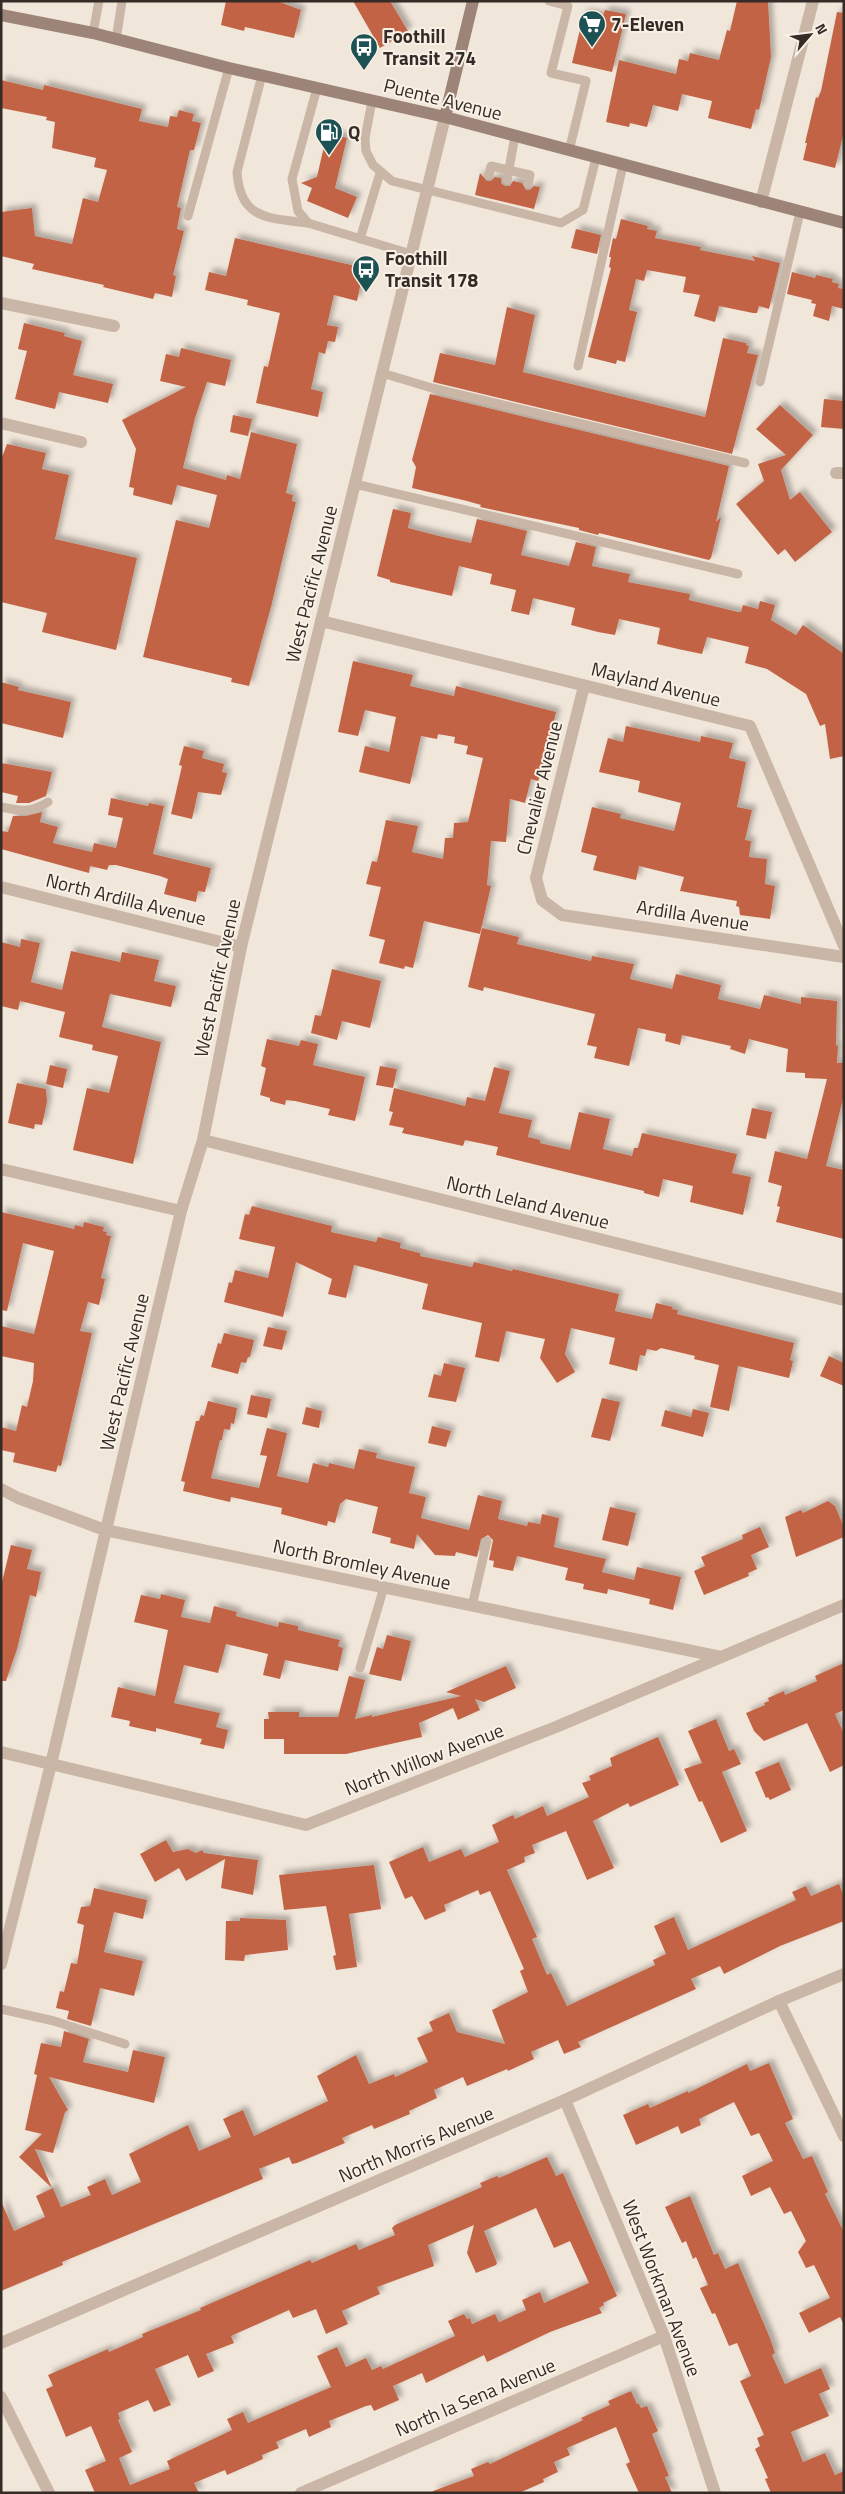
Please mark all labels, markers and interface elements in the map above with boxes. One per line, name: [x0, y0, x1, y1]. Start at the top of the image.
supermarket icon: 7-Eleven: [577, 9, 607, 48]
place label: 7-Eleven: [611, 9, 684, 38]
north arrow: [785, 10, 835, 60]
text: N: [810, 19, 833, 38]
place label: Foothill Transit 274: [383, 21, 476, 72]
bus stop icon: Foothill Transit 274: [349, 32, 379, 71]
street label: Puente Avenue: [381, 70, 505, 127]
fuel station icon: Q: [314, 117, 344, 156]
place label: Q: [348, 117, 360, 146]
place label: Foothill Transit 178: [385, 243, 479, 294]
bus stop icon: Foothill Transit 178: [351, 254, 381, 293]
street label: West Pacific Avenue: [277, 502, 344, 666]
street label: Mayland Avenue: [588, 653, 724, 714]
street label: Chevalier Avenue: [508, 718, 569, 858]
street label: North Ardilla Avenue: [43, 865, 209, 932]
street label: Ardilla Avenue: [635, 891, 752, 938]
street label: West Pacific Avenue: [186, 896, 247, 1060]
street label: North Leland Avenue: [444, 1167, 613, 1236]
street label: West Pacific Avenue: [91, 1290, 156, 1454]
street label: North Bromley Avenue: [271, 1531, 454, 1597]
street label: North Willow Avenue: [340, 1715, 508, 1802]
street label: North Morris Avenue: [334, 2098, 498, 2189]
street label: West Workman Avenue: [615, 2195, 710, 2380]
street label: North la Sena Avenue: [390, 2350, 560, 2443]

